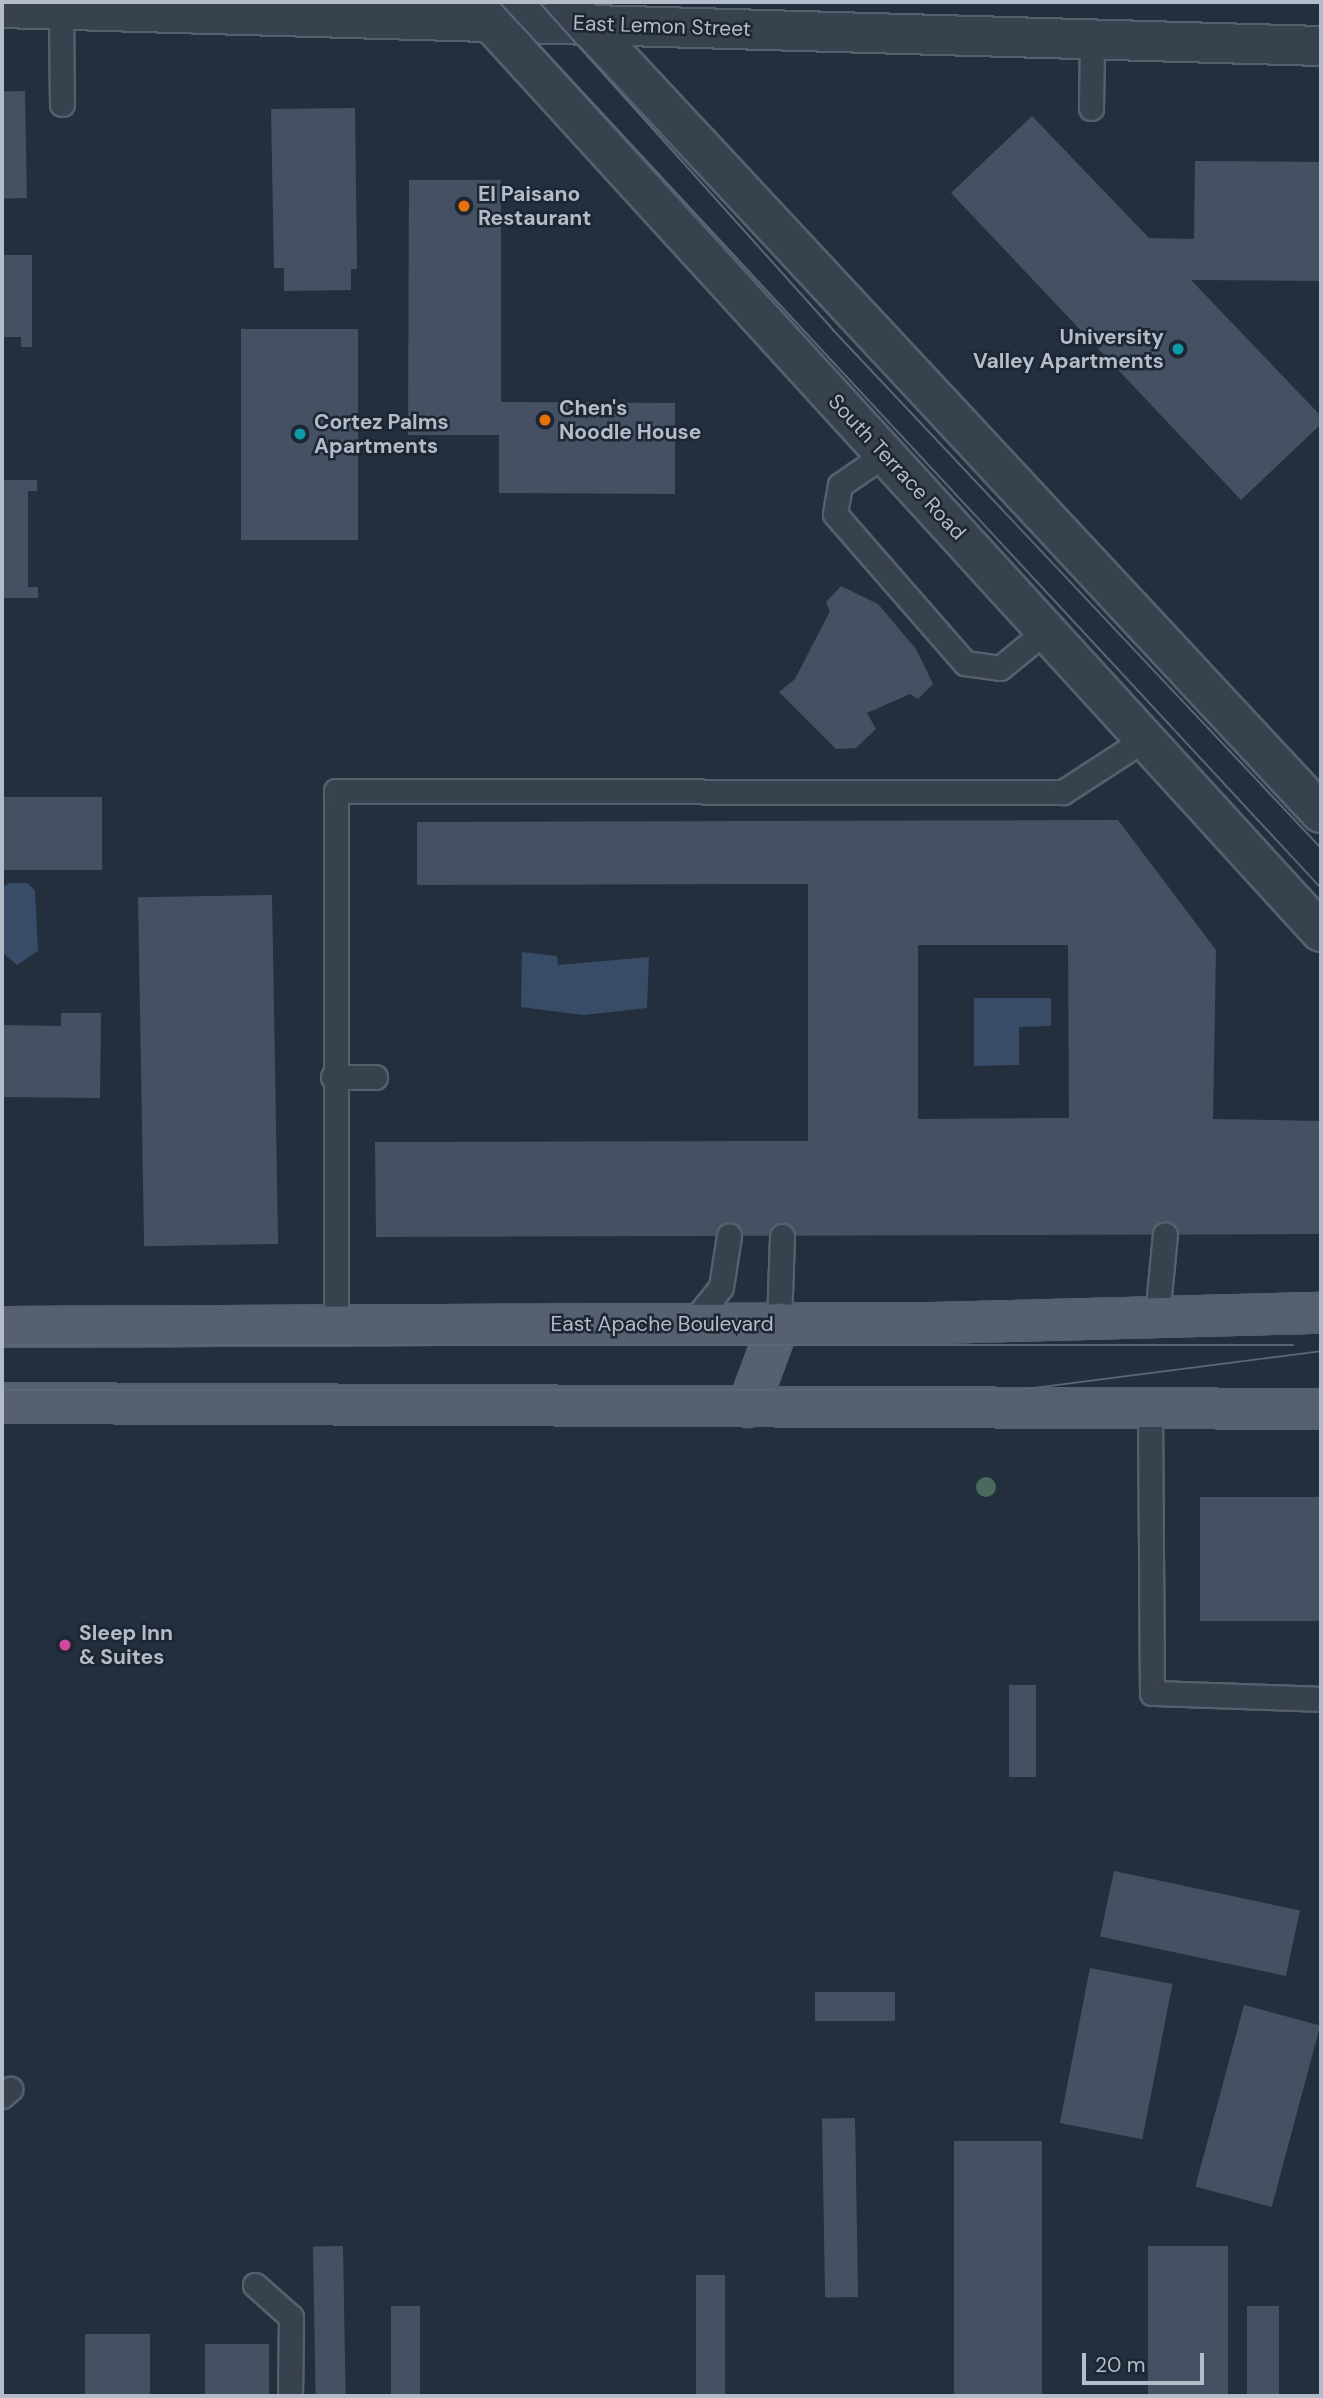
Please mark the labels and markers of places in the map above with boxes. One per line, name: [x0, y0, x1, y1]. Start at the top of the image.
place label: El Paisano Restaurant: [478, 181, 591, 231]
marker: El Paisano Restaurant: [456, 198, 472, 214]
place label: University Valley Apartments: [973, 324, 1164, 374]
marker: University Valley Apartments: [1170, 341, 1186, 357]
place label: Chen's Noodle House: [559, 395, 701, 445]
place label: Cortez Palms Apartments: [314, 409, 449, 459]
marker: Chen's Noodle House: [537, 412, 553, 428]
marker: Cortez Palms Apartments: [292, 426, 308, 442]
place label: Sleep Inn & Suites: [79, 1620, 173, 1670]
marker: Sleep Inn & Suites: [57, 1637, 73, 1653]

